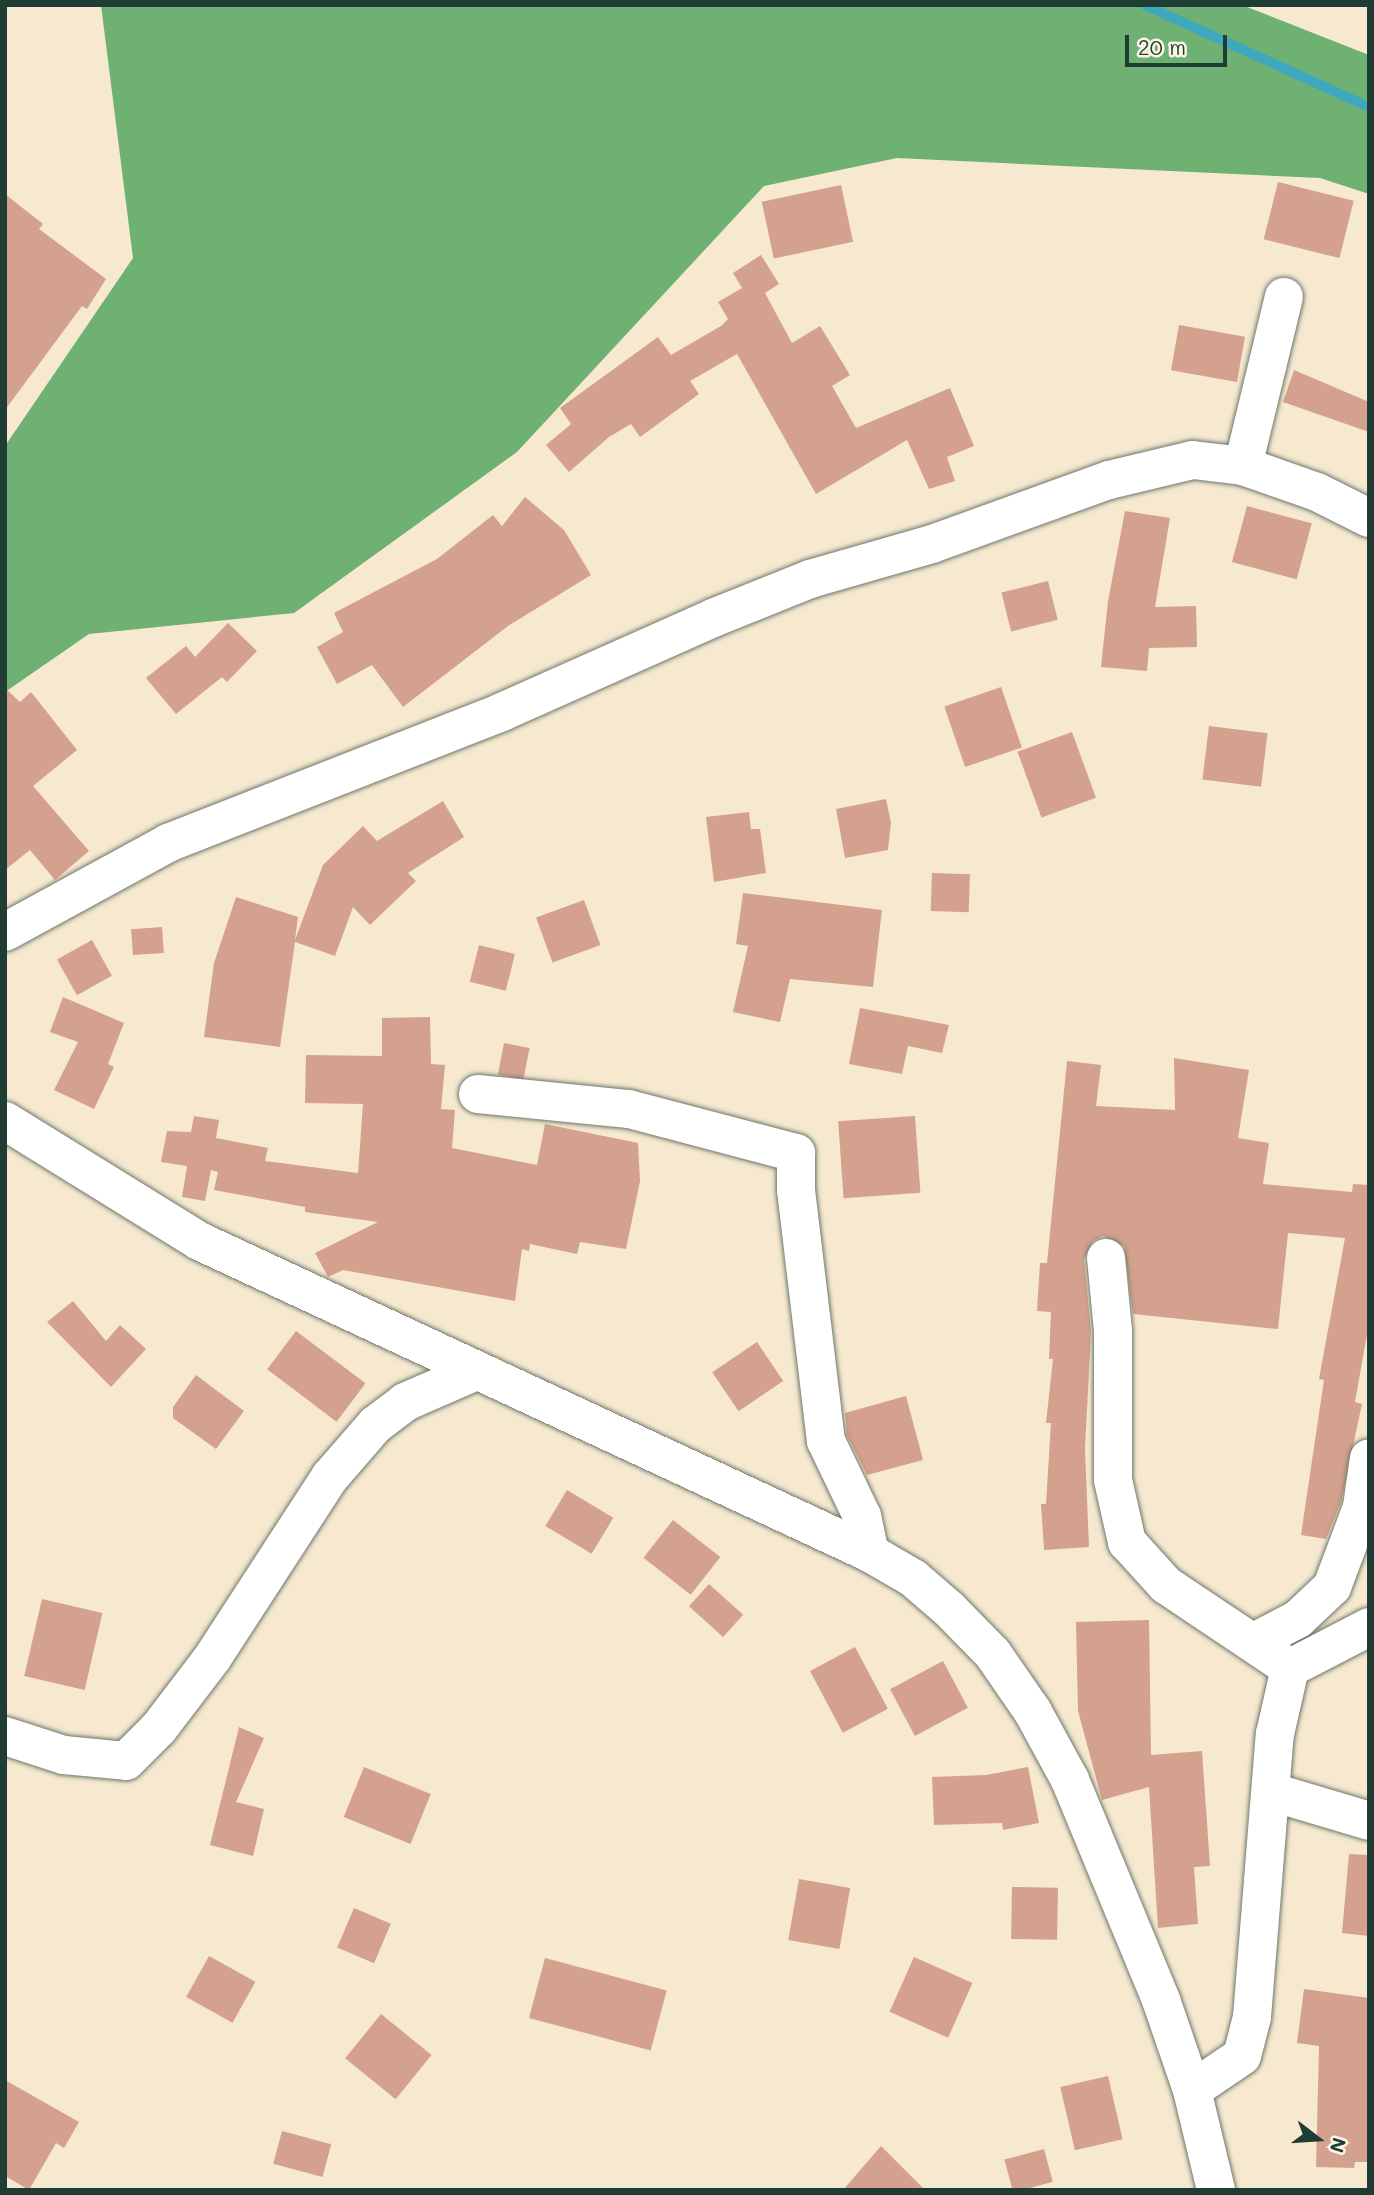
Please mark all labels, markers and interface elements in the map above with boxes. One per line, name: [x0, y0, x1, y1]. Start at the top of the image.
scale bar: [1129, 21, 1230, 65]
text: 20 m: [1138, 33, 1186, 60]
north arrow: [1283, 2104, 1353, 2174]
text: N: [1325, 2135, 1353, 2156]

